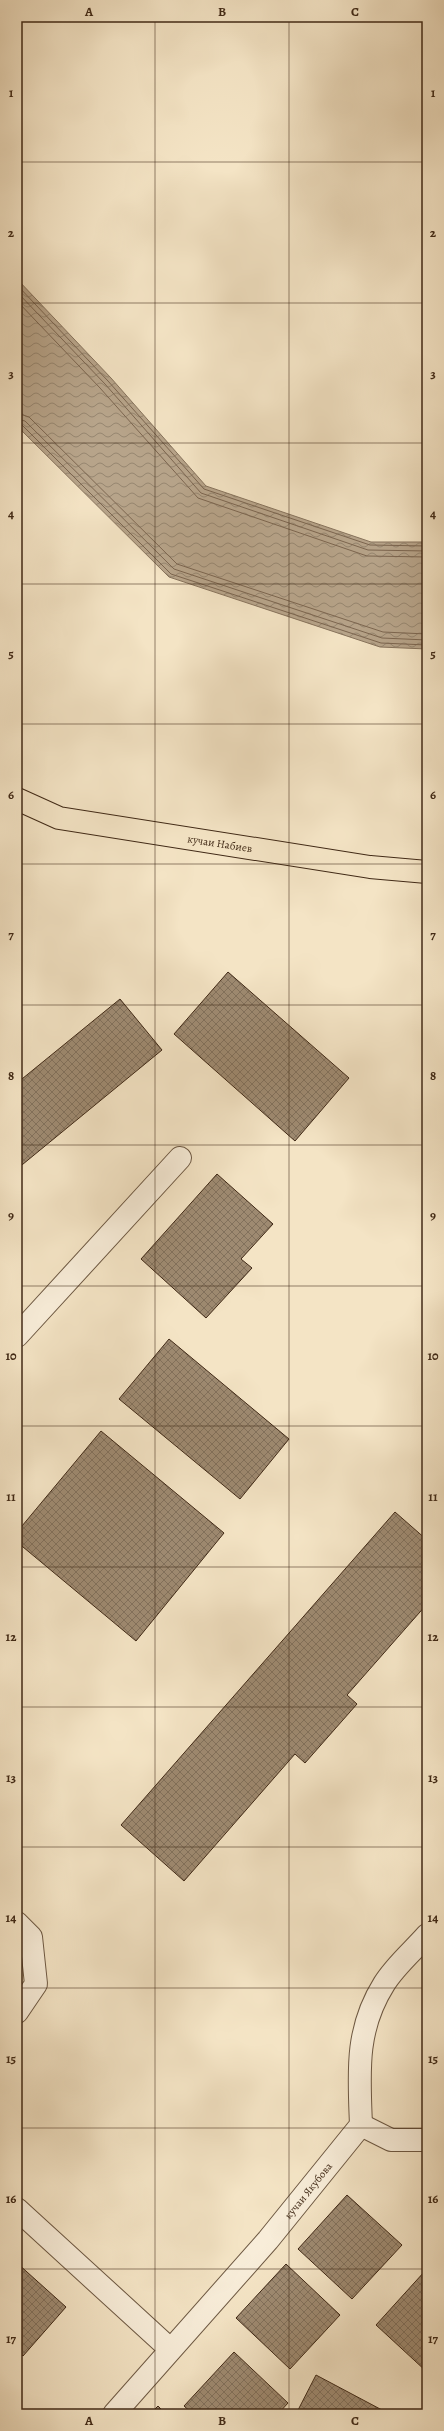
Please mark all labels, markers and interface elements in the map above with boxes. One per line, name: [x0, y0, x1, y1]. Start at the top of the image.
text: A: [84, 3, 94, 20]
text: B: [218, 3, 226, 20]
text: C: [351, 3, 359, 20]
text: 1: [9, 84, 14, 101]
text: 1: [431, 84, 436, 101]
text: 2: [8, 224, 15, 241]
text: 2: [430, 224, 437, 241]
text: 3: [8, 365, 14, 382]
text: 3: [430, 365, 436, 382]
text: 4: [8, 505, 14, 522]
text: 4: [430, 505, 436, 522]
text: 5: [8, 645, 14, 662]
text: 5: [430, 645, 436, 662]
text: 6: [8, 786, 14, 803]
text: 6: [430, 786, 436, 803]
street label: кучаи Набиев: [186, 831, 253, 856]
text: 7: [8, 926, 14, 943]
text: 7: [430, 926, 436, 943]
text: 8: [8, 1067, 14, 1084]
text: 8: [430, 1067, 436, 1084]
text: 9: [8, 1207, 14, 1224]
text: 9: [430, 1207, 436, 1224]
text: 10: [5, 1347, 17, 1364]
text: 10: [427, 1347, 439, 1364]
text: 11: [6, 1488, 16, 1505]
text: 11: [428, 1488, 438, 1505]
text: 12: [6, 1628, 17, 1645]
text: 12: [428, 1628, 439, 1645]
text: 13: [6, 1769, 17, 1786]
text: 13: [428, 1769, 439, 1786]
text: 14: [6, 1909, 16, 1926]
text: 14: [428, 1909, 438, 1926]
text: 15: [6, 2050, 17, 2067]
text: 15: [428, 2050, 439, 2067]
street label: кучаи Якубова: [281, 2159, 336, 2222]
text: 16: [6, 2190, 16, 2207]
text: 16: [428, 2190, 438, 2207]
text: 17: [6, 2330, 17, 2347]
text: 17: [428, 2330, 439, 2347]
text: A: [84, 2412, 94, 2429]
text: B: [218, 2412, 226, 2429]
text: C: [351, 2412, 359, 2429]

